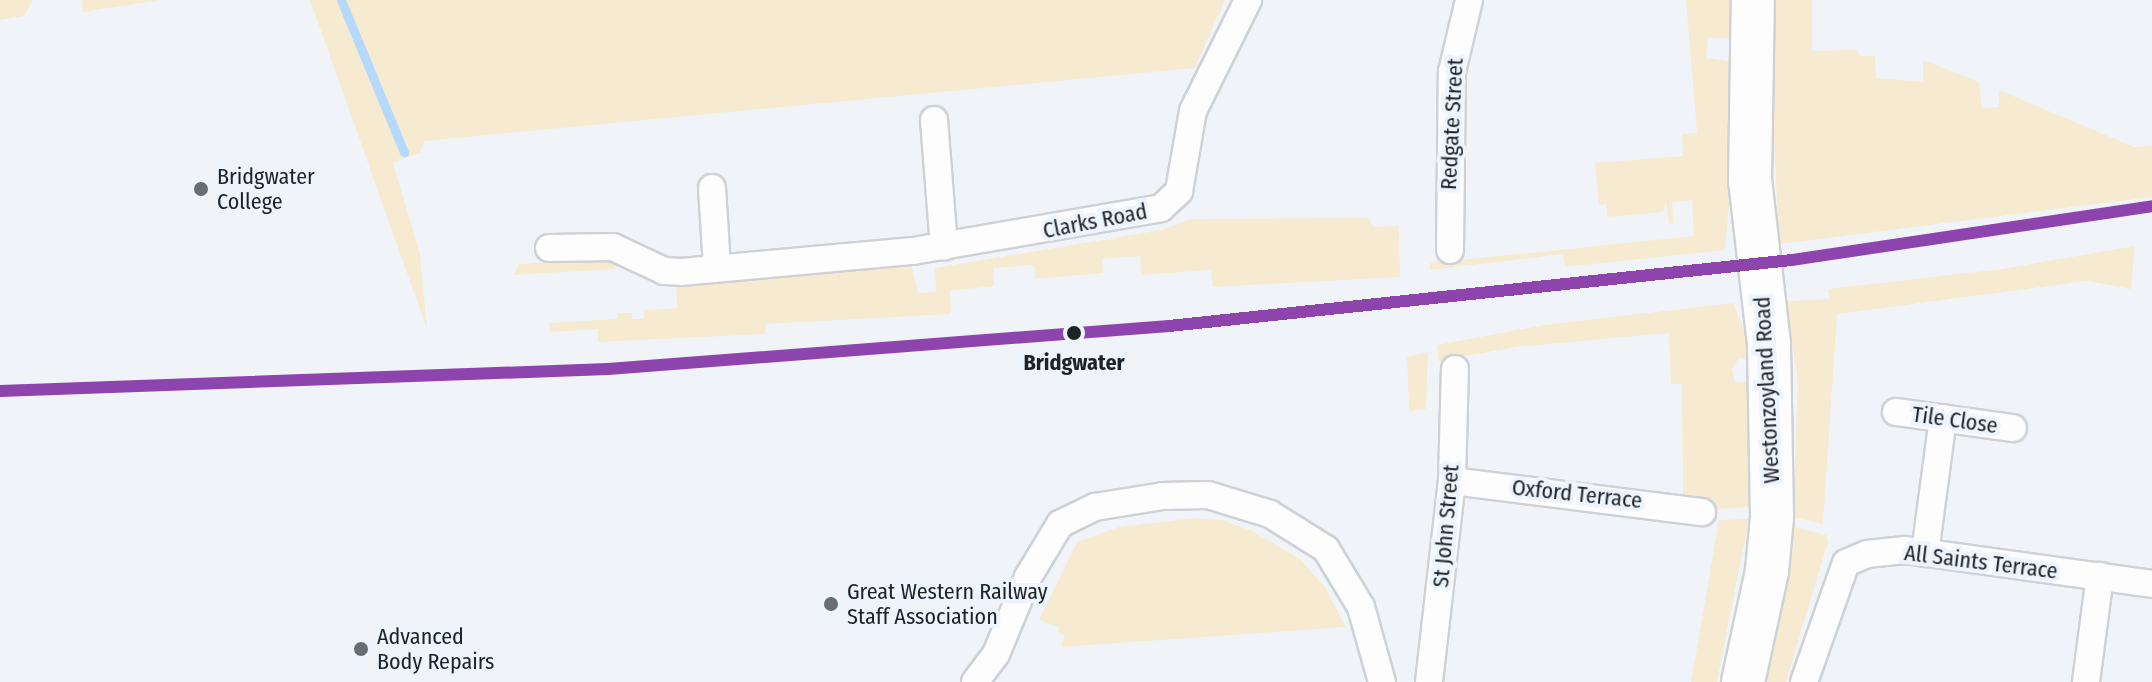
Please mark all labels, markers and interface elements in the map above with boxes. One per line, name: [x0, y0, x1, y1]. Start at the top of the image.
street label: Redgate Street: [1435, 57, 1469, 191]
place label: Bridgwater College: [217, 163, 315, 214]
marker: Bridgwater College: [192, 180, 210, 198]
street label: Clarks Road: [1041, 198, 1149, 244]
street label: Westonzoyland Road: [1749, 296, 1785, 484]
marker: Bridgwater: [1061, 320, 1087, 346]
place label: Bridgwater: [1023, 350, 1125, 376]
street label: Tile Close: [1911, 401, 1999, 439]
street label: St John Street: [1427, 463, 1465, 589]
street label: Oxford Terrace: [1511, 474, 1643, 514]
street label: All Saints Terrace: [1903, 540, 2059, 584]
place label: Great Western Railway Staff Association: [847, 578, 1047, 630]
marker: Great Western Railway Staff Association: [822, 595, 840, 613]
place label: Advanced Body Repairs: [377, 623, 495, 674]
marker: Advanced Body Repairs: [352, 640, 370, 658]

